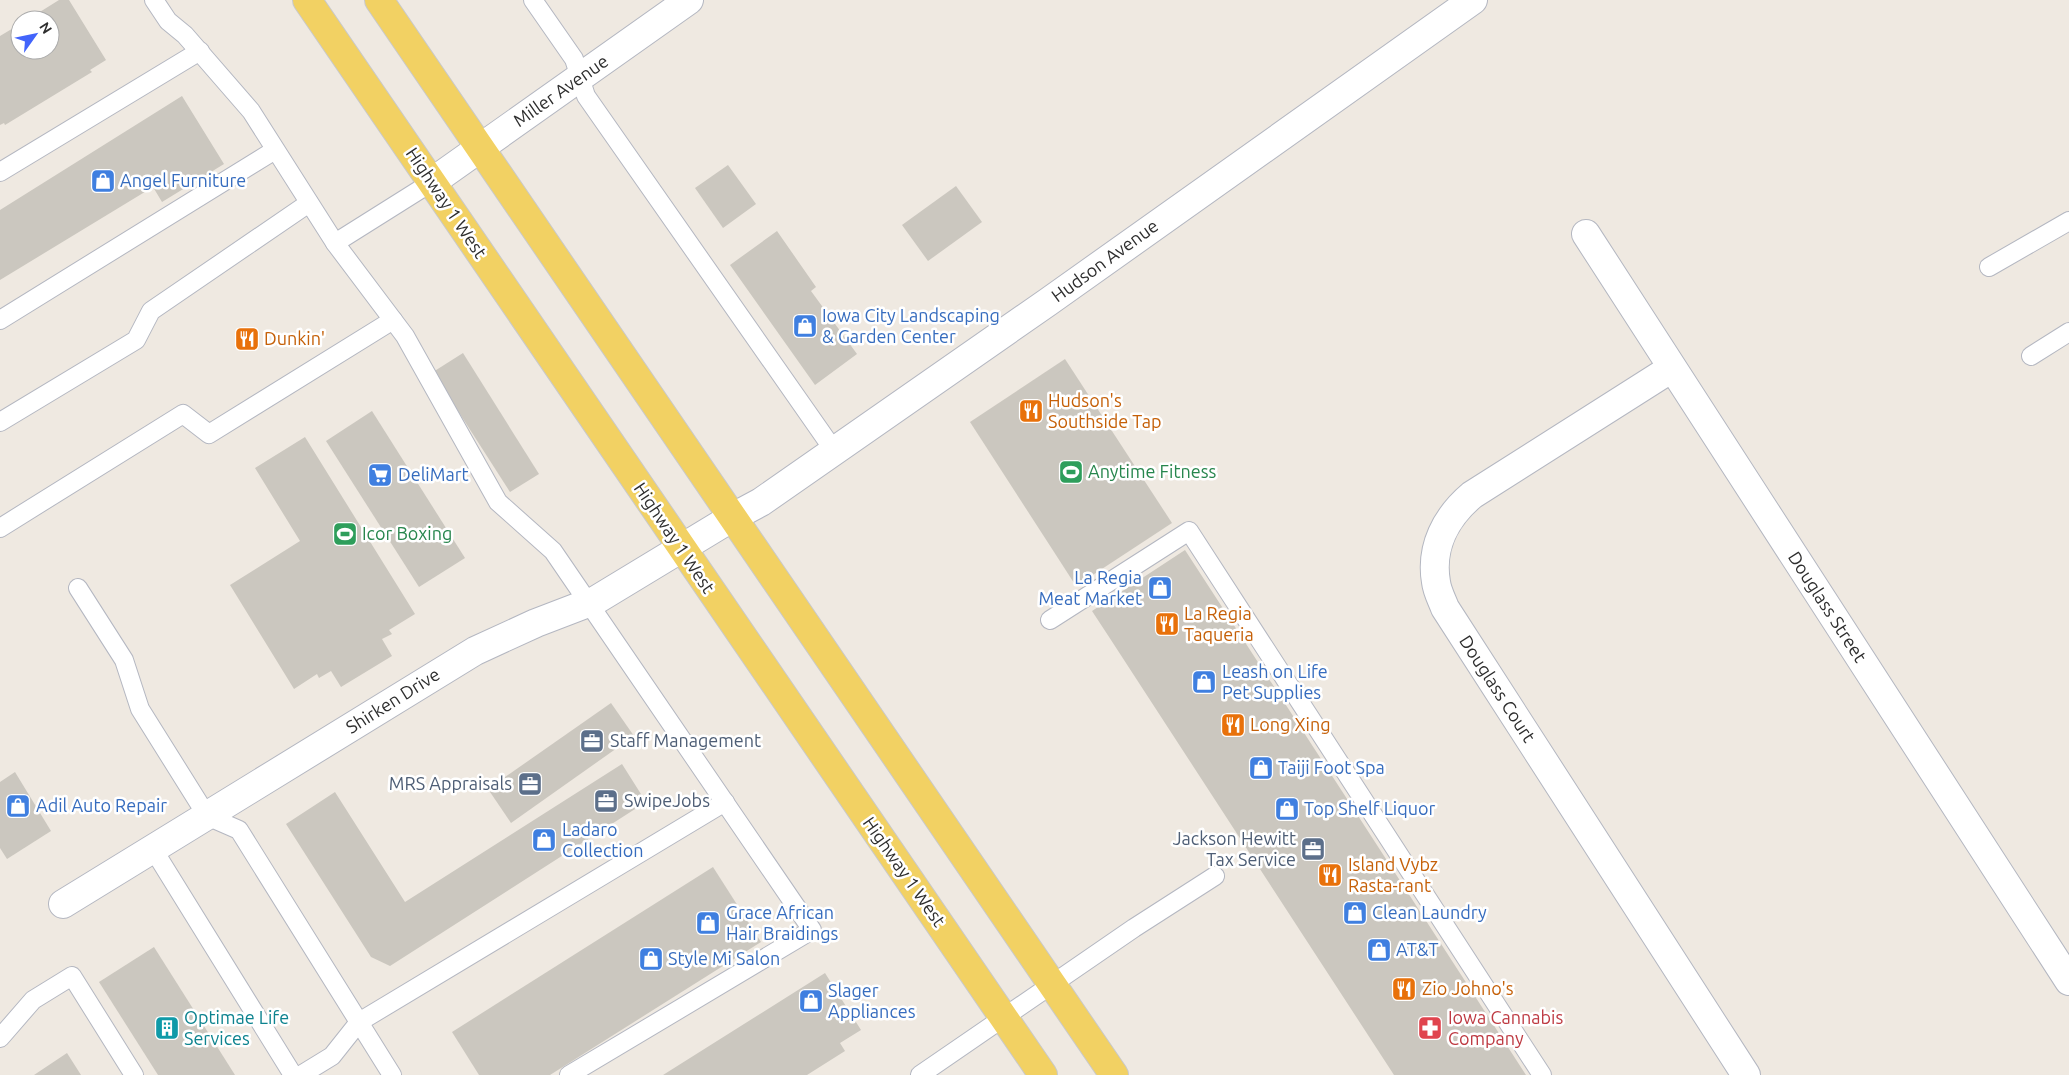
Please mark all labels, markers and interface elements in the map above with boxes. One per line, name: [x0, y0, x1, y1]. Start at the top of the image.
north arrow: [10, 10, 60, 60]
text: N: [36, 19, 55, 37]
street label: Miller Avenue: [509, 50, 612, 130]
street label: Highway 1 West: [402, 143, 491, 262]
shop icon: Angel Furniture: [90, 168, 116, 194]
place label: Angel Furniture: [120, 170, 246, 190]
street label: Hudson Avenue: [1047, 215, 1162, 306]
place label: Iowa City Landscaping & Garden Center: [822, 305, 1000, 346]
shop icon: Iowa City Landscaping & Garden Center: [792, 313, 818, 339]
restaurant icon: Dunkin': [234, 326, 260, 352]
place label: Dunkin': [264, 328, 325, 348]
place label: Hudson's Southside Tap: [1048, 390, 1161, 431]
restaurant icon: Hudson's Southside Tap: [1018, 398, 1044, 424]
sports icon: Anytime Fitness: [1058, 459, 1084, 485]
place label: Anytime Fitness: [1088, 461, 1216, 481]
supermarket icon: DeliMart: [367, 462, 393, 488]
place label: DeliMart: [398, 464, 469, 484]
street label: Highway 1 West: [630, 478, 719, 597]
sports icon: Icor Boxing: [332, 521, 358, 547]
place label: Icor Boxing: [362, 523, 452, 543]
street label: Douglass Street: [1785, 547, 1871, 666]
place label: La Regia Meat Market: [1038, 567, 1142, 608]
shop icon: La Regia Meat Market: [1147, 575, 1173, 601]
place label: La Regia Taqueria: [1184, 603, 1254, 644]
restaurant icon: La Regia Taqueria: [1154, 611, 1180, 637]
street label: Douglass Court: [1456, 631, 1540, 746]
place label: Leash on Life Pet Supplies: [1222, 661, 1328, 702]
street label: Shirken Drive: [342, 663, 443, 737]
shop icon: Leash on Life Pet Supplies: [1191, 669, 1217, 695]
restaurant icon: Long Xing: [1220, 712, 1246, 738]
place label: Long Xing: [1250, 714, 1331, 734]
office icon: Staff Management: [579, 728, 605, 754]
place label: Staff Management: [610, 730, 761, 750]
shop icon: Taiji Foot Spa: [1248, 755, 1274, 781]
place label: Taiji Foot Spa: [1278, 757, 1385, 777]
office icon: MRS Appraisals: [517, 771, 543, 797]
place label: MRS Appraisals: [389, 773, 512, 793]
office icon: SwipeJobs: [593, 788, 619, 814]
place label: SwipeJobs: [624, 790, 710, 810]
shop icon: Adil Auto Repair: [5, 793, 31, 819]
place label: Adil Auto Repair: [36, 795, 167, 815]
shop icon: Top Shelf Liquor: [1274, 796, 1300, 822]
place label: Top Shelf Liquor: [1304, 798, 1436, 818]
street label: Highway 1 West: [860, 813, 950, 930]
place label: Ladaro Collection: [562, 819, 644, 860]
shop icon: Ladaro Collection: [531, 827, 557, 853]
place label: Jackson Hewitt Tax Service: [1173, 828, 1296, 869]
office icon: Jackson Hewitt Tax Service: [1300, 836, 1326, 862]
place label: Island Vybz Rasta-rant: [1348, 854, 1438, 895]
restaurant icon: Island Vybz Rasta-rant: [1317, 862, 1343, 888]
shop icon: Clean Laundry: [1342, 900, 1368, 926]
place label: Grace African Hair Braidings: [726, 902, 839, 943]
place label: Clean Laundry: [1372, 902, 1487, 922]
shop icon: Grace African Hair Braidings: [695, 910, 721, 936]
shop icon: AT&T: [1366, 937, 1392, 963]
place label: AT&T: [1396, 939, 1439, 959]
shop icon: Style Mi Salon: [638, 946, 664, 972]
place label: Style Mi Salon: [668, 948, 780, 968]
restaurant icon: Zio Johno's: [1391, 976, 1417, 1002]
place label: Zio Johno's: [1422, 978, 1514, 998]
place label: Slager Appliances: [828, 980, 916, 1021]
shop icon: Slager Appliances: [798, 988, 824, 1014]
place label: Optimae Life Services: [184, 1007, 289, 1048]
place label: Iowa Cannabis Company: [1448, 1007, 1563, 1048]
building icon: Optimae Life Services: [154, 1015, 180, 1041]
pharmacy icon: Iowa Cannabis Company: [1417, 1015, 1443, 1041]

